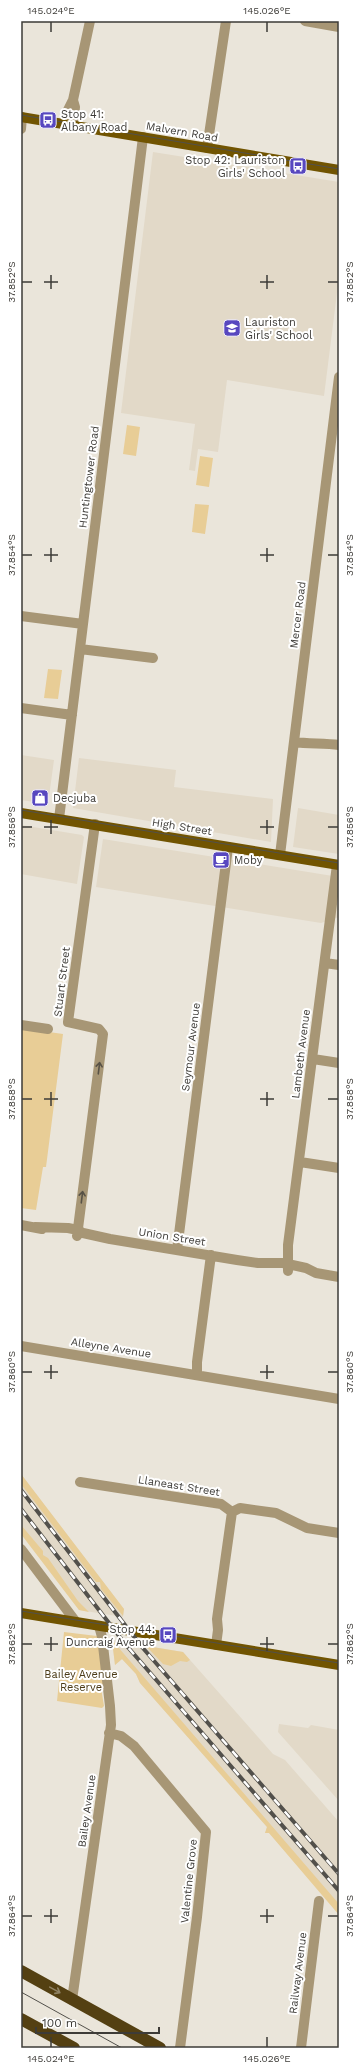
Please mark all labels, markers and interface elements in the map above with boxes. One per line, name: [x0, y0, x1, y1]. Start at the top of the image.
text: 145.024°E: [27, 5, 75, 16]
text: 145.026°E: [243, 5, 291, 16]
place label: Stop 41: Albany Road: [61, 108, 127, 134]
bus stop icon: Stop 41: Albany Road: [38, 110, 58, 130]
street label: Malvern Road: [145, 119, 219, 145]
place label: Stop 42: Lauriston Girls' School: [185, 154, 286, 180]
bus stop icon: Stop 42: Lauriston Girls' School: [288, 156, 308, 176]
text: 37.852°S: [6, 261, 17, 303]
text: 37.852°S: [344, 261, 355, 303]
place label: Lauriston Girls' School: [245, 316, 313, 342]
school or university icon: Lauriston Girls' School: [222, 318, 242, 338]
street label: Huntingtower Road: [76, 425, 102, 529]
text: 37.854°S: [6, 534, 17, 576]
text: 37.854°S: [344, 534, 355, 576]
street label: Mercer Road: [287, 581, 309, 649]
shop icon: Decjuba: [30, 788, 50, 808]
place label: Decjuba: [53, 792, 96, 805]
text: 37.856°S: [6, 806, 17, 848]
text: 37.856°S: [344, 806, 355, 848]
street label: High Street: [151, 816, 213, 838]
cafe icon: Moby: [211, 850, 231, 870]
place label: Moby: [234, 854, 263, 867]
street label: Stuart Street: [51, 946, 73, 1018]
street label: Seymour Avenue: [179, 1002, 203, 1092]
street label: Lambeth Avenue: [289, 1009, 313, 1099]
one-way arrow: [95, 1062, 103, 1075]
text: 37.858°S: [6, 1078, 17, 1120]
text: 37.858°S: [344, 1078, 355, 1120]
one-way arrow: [78, 1191, 86, 1204]
street label: Union Street: [138, 1225, 207, 1249]
street label: Alleyne Avenue: [70, 1335, 152, 1361]
text: 37.860°S: [6, 1351, 17, 1393]
text: 37.860°S: [344, 1351, 355, 1393]
street label: Llaneast Street: [137, 1473, 221, 1499]
text: 37.862°S: [6, 1623, 17, 1665]
place label: Stop 44: Duncraig Avenue: [66, 1623, 155, 1649]
text: 37.862°S: [344, 1623, 355, 1665]
bus stop icon: Stop 44: Duncraig Avenue: [158, 1625, 178, 1645]
park label: Bailey Avenue Reserve: [44, 1668, 118, 1694]
street label: Bailey Avenue: [75, 1774, 99, 1848]
street label: Valentine Grove: [178, 1838, 200, 1924]
text: 37.864°S: [6, 1895, 17, 1937]
text: 37.864°S: [344, 1895, 355, 1937]
street label: Railway Avenue: [287, 1931, 309, 2015]
one-way arrow: [49, 1987, 61, 1994]
scale bar: [36, 2009, 159, 2035]
text: 100 m: [42, 2016, 77, 2030]
text: 145.024°E: [27, 2053, 75, 2064]
text: 145.026°E: [243, 2053, 291, 2064]

